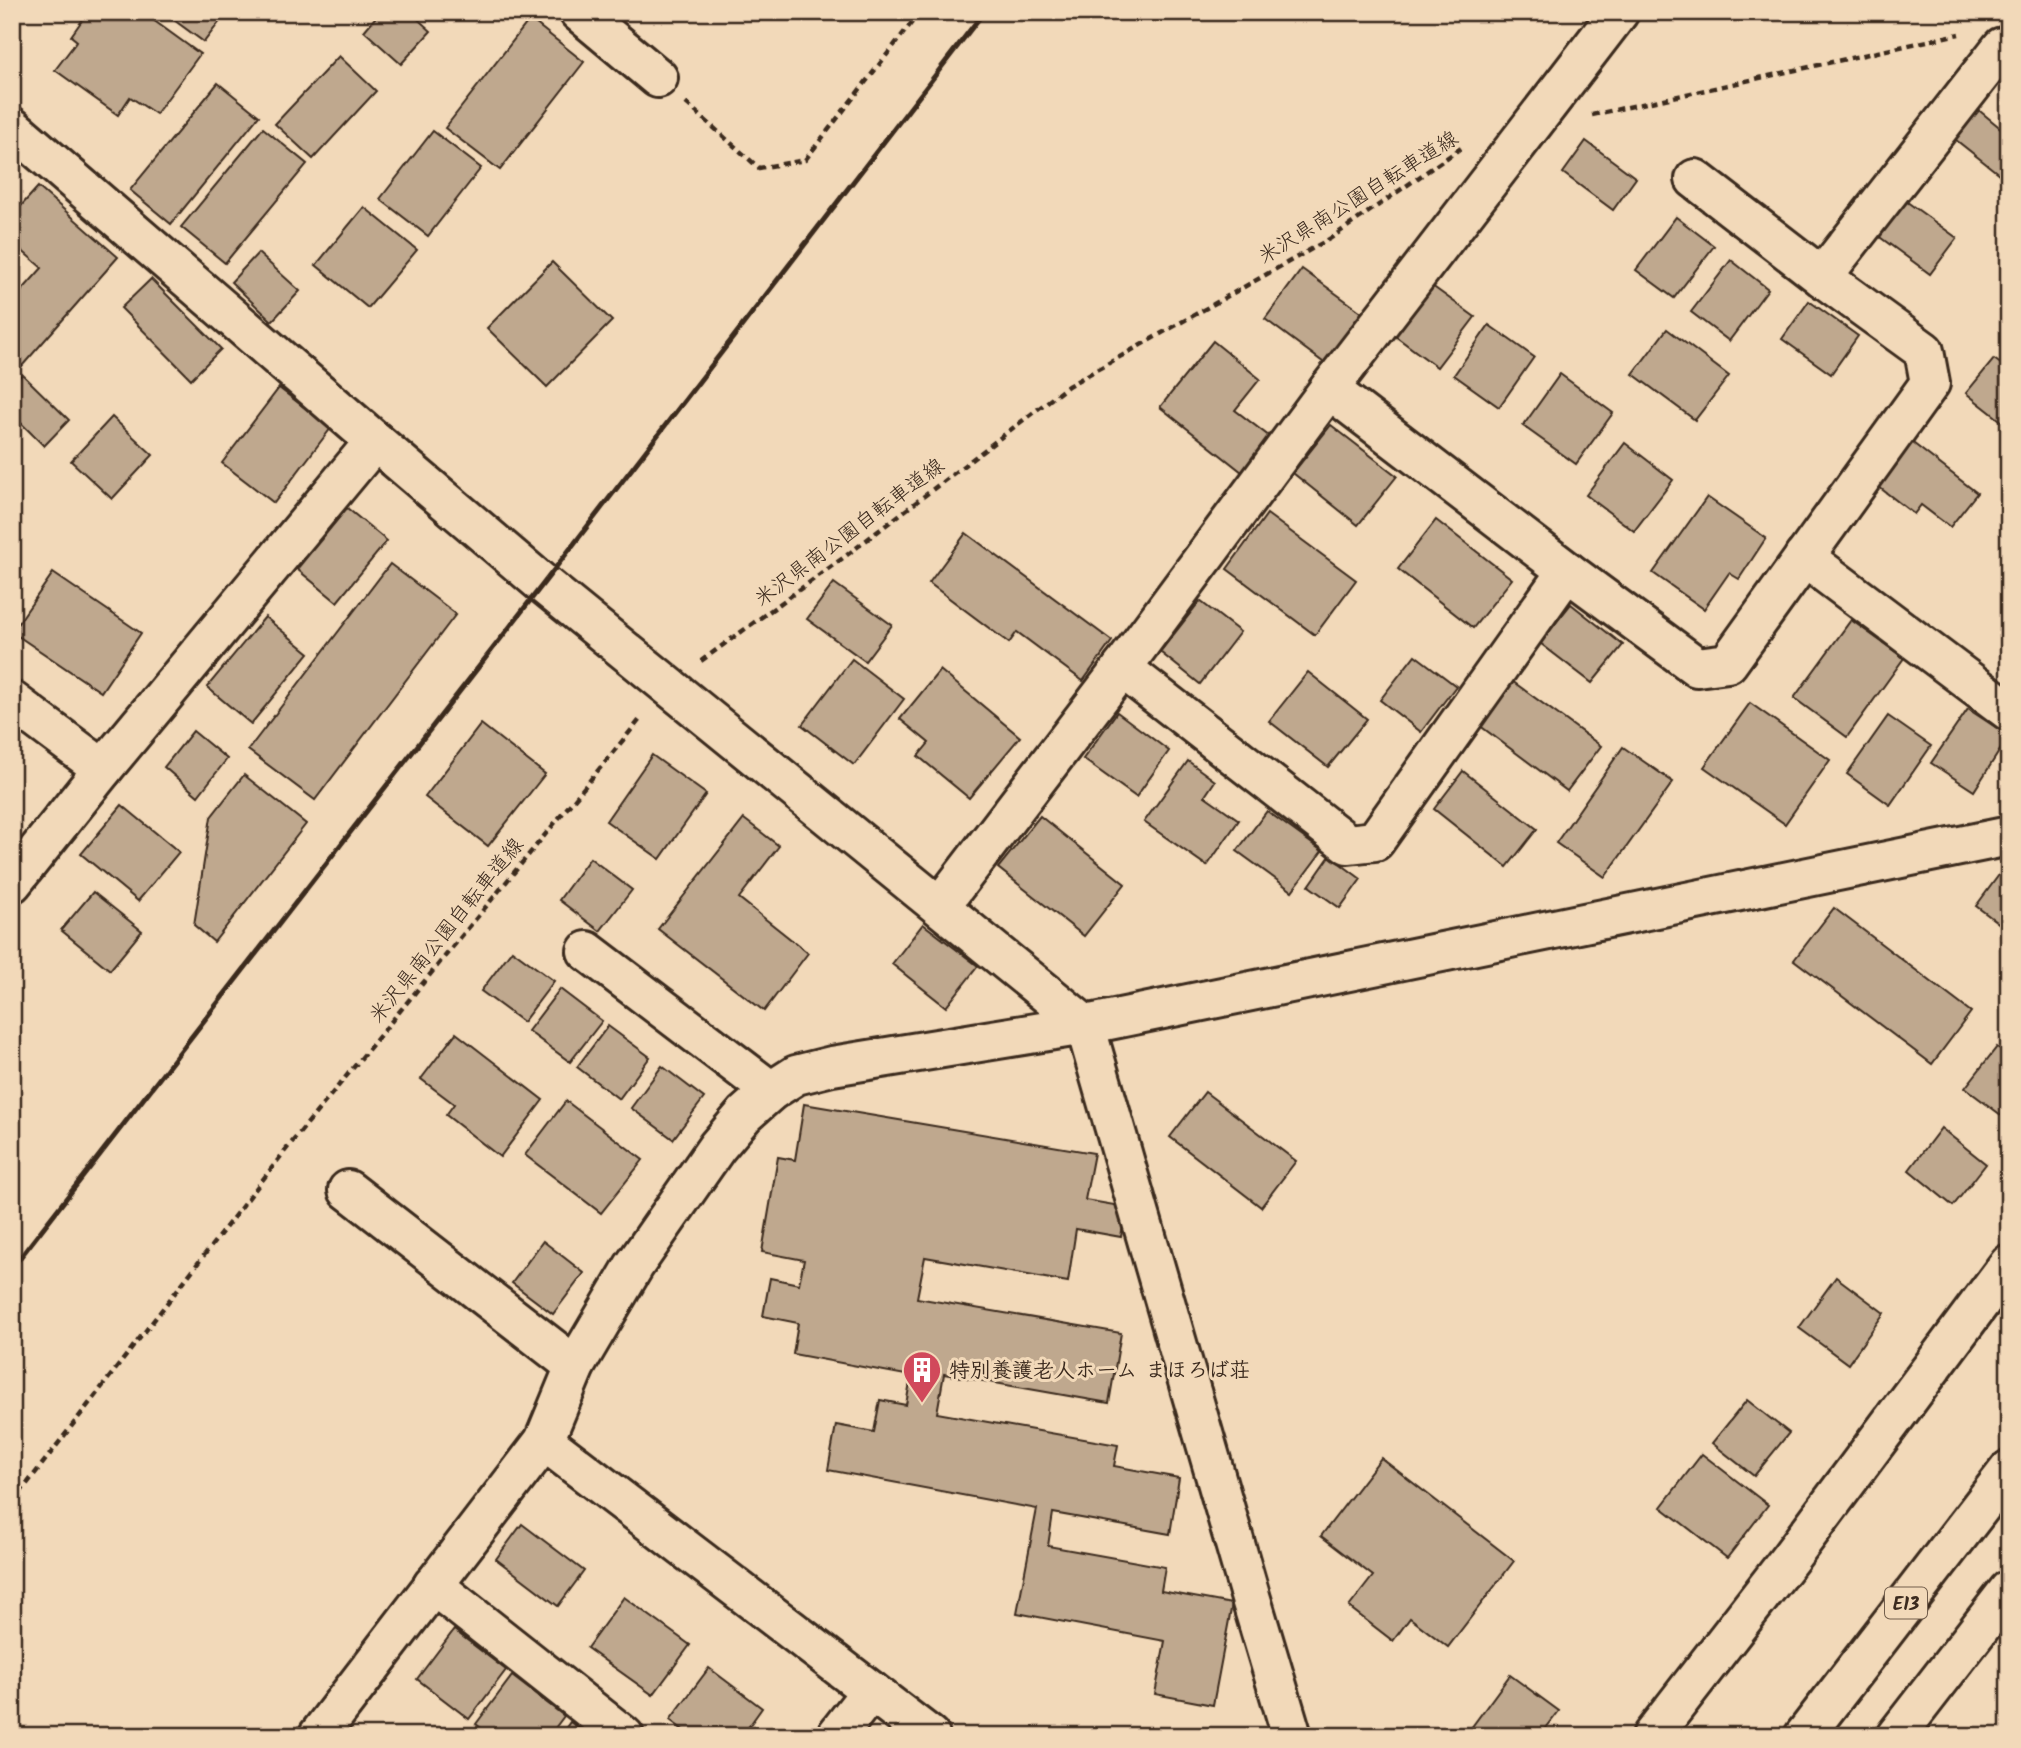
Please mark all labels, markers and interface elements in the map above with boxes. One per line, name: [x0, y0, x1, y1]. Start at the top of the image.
street label: 米沢県南公園自転車道線: [1252, 123, 1465, 273]
street label: 米沢県南公園自転車道線: [748, 451, 952, 616]
street label: 米沢県南公園自転車道線: [362, 831, 533, 1031]
building icon: 特別養護老人ホーム まほろば荘: [901, 1349, 943, 1404]
place label: 特別養護老人ホーム まほろば荘: [949, 1355, 1250, 1388]
road number: E13: [1885, 1588, 1927, 1618]

